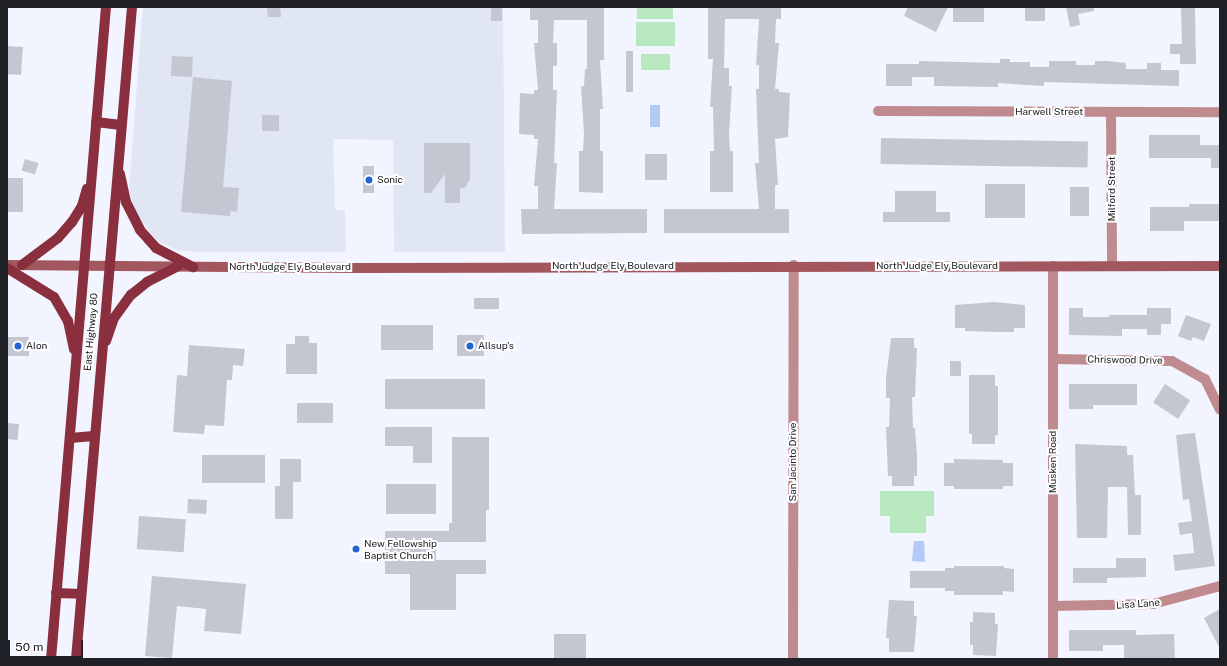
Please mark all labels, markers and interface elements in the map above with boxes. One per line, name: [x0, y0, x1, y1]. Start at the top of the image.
street label: Harwell Street: [1015, 106, 1083, 118]
street label: Milford Street: [1106, 156, 1118, 222]
place label: Sonic: [377, 174, 403, 186]
marker: Sonic: [364, 175, 374, 185]
street label: North Judge Ely Boulevard: [552, 260, 674, 272]
street label: North Judge Ely Boulevard: [876, 260, 998, 272]
street label: North Judge Ely Boulevard: [229, 261, 351, 273]
street label: East Highway 80: [82, 293, 100, 371]
place label: Alon: [26, 340, 47, 352]
place label: Allsup's: [478, 340, 514, 352]
marker: Alon: [13, 341, 23, 351]
marker: Allsup's: [465, 341, 475, 351]
street label: Chriswood Drive: [1087, 353, 1163, 367]
street label: San Jacinto Drive: [787, 422, 799, 502]
street label: Musken Road: [1047, 431, 1059, 493]
place label: New Fellowship Baptist Church: [364, 537, 437, 560]
marker: New Fellowship Baptist Church: [351, 544, 361, 554]
street label: Lisa Lane: [1116, 596, 1160, 612]
scale bar: [10, 632, 85, 658]
text: 50 m: [15, 640, 43, 654]

